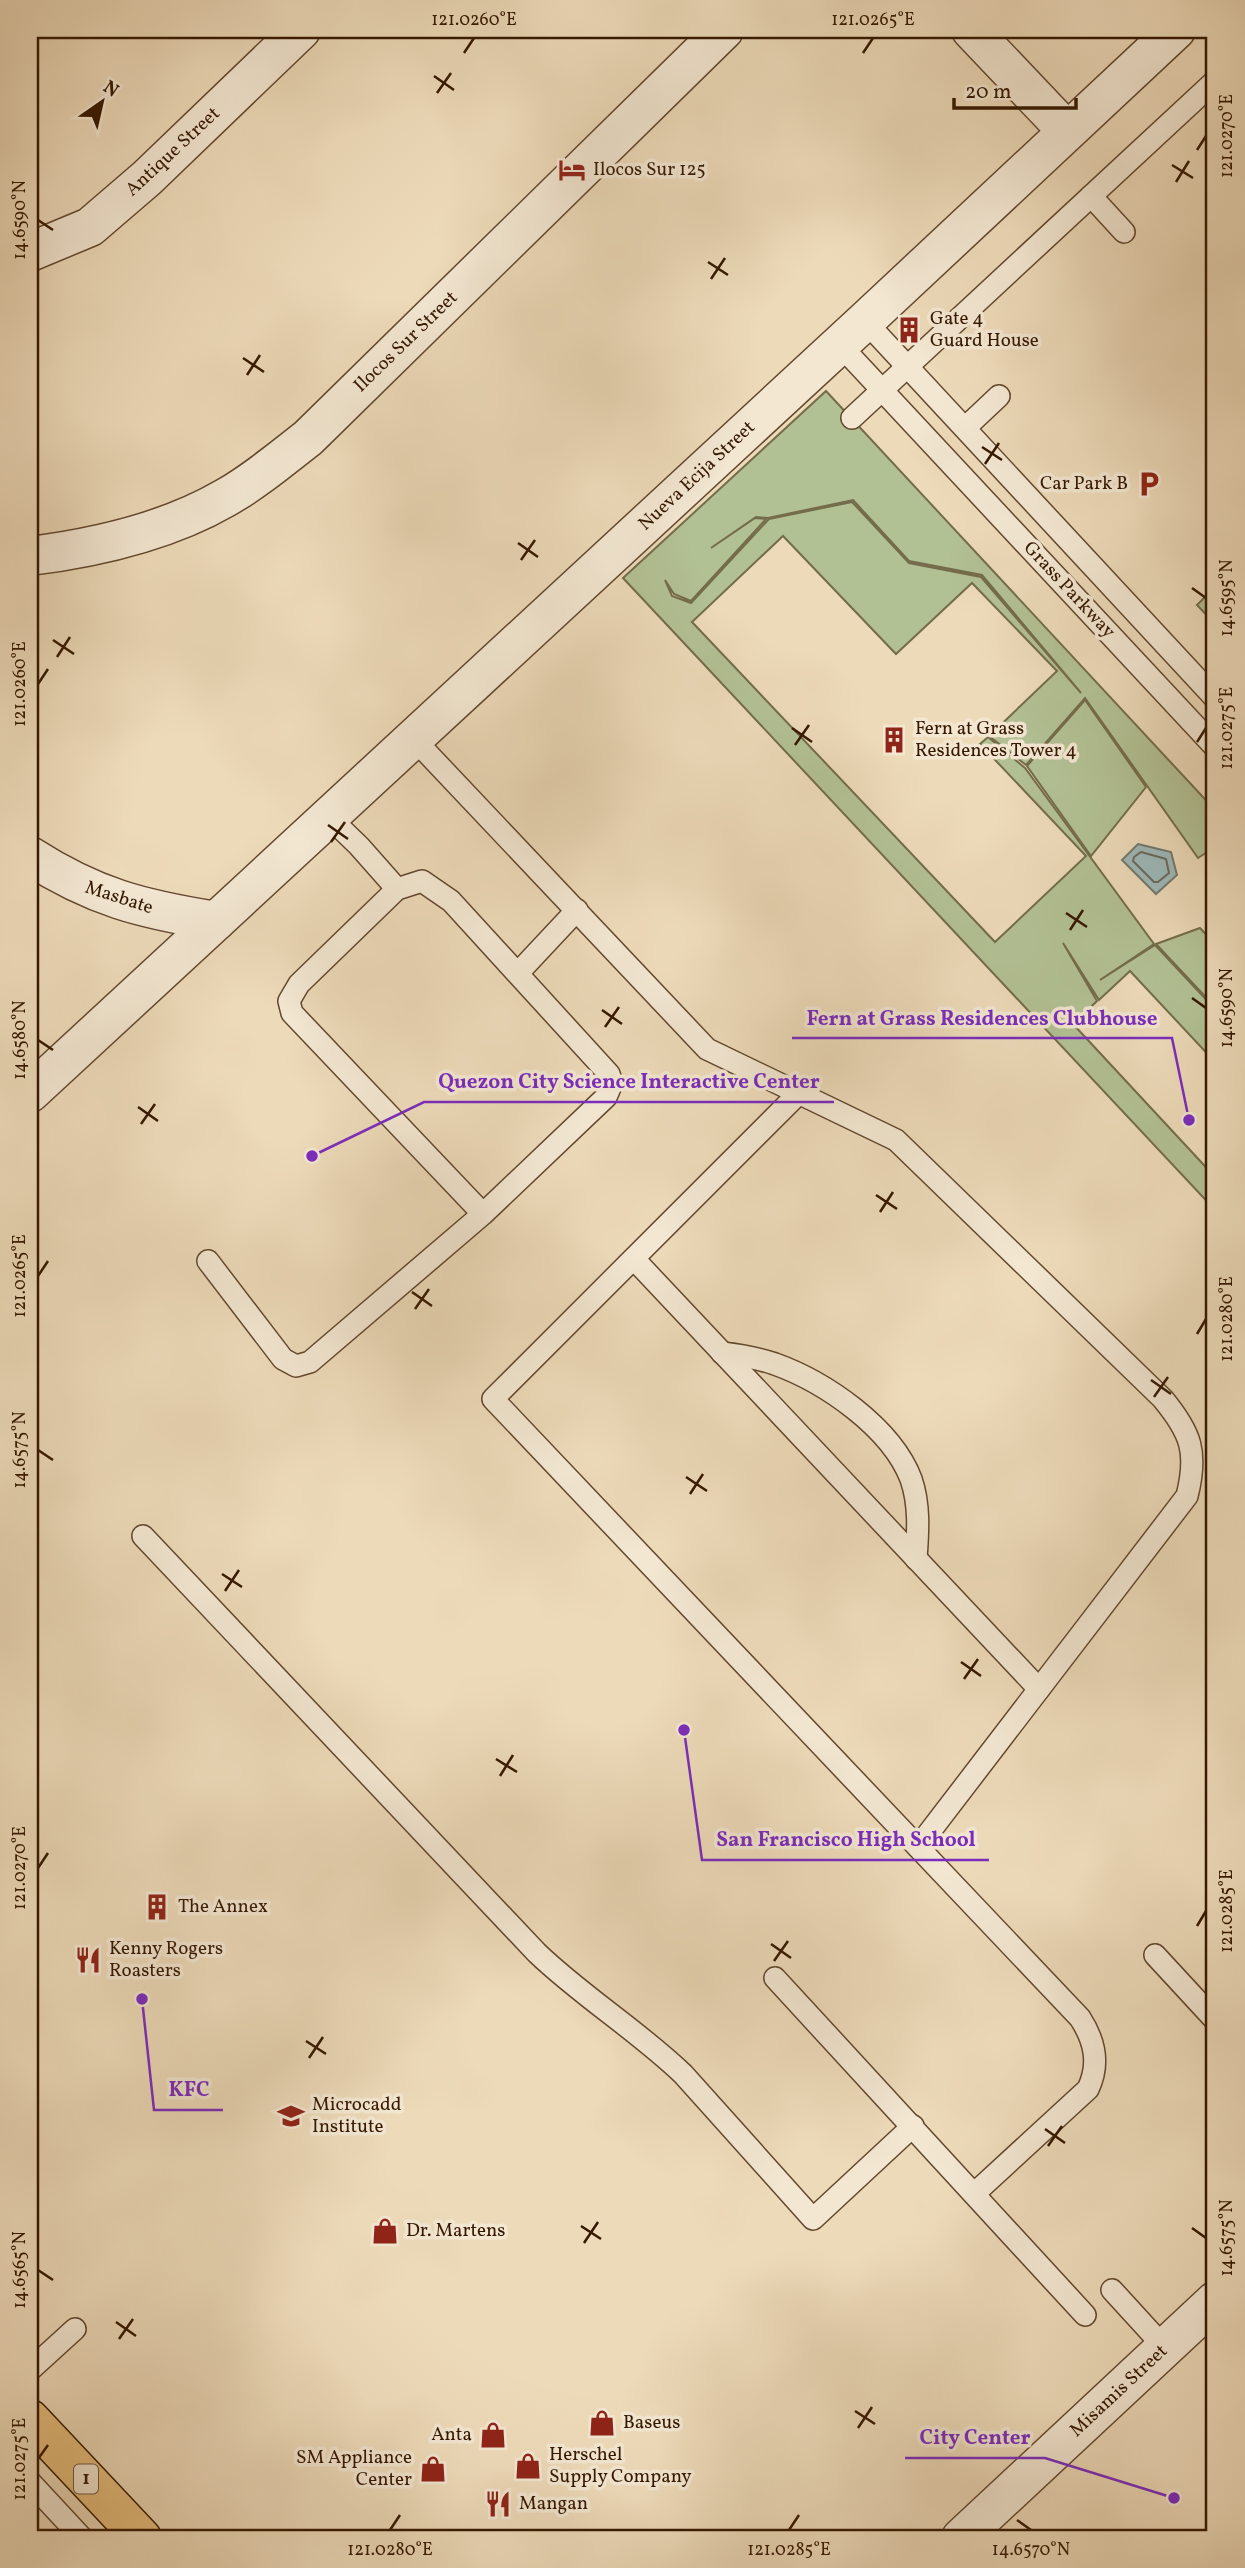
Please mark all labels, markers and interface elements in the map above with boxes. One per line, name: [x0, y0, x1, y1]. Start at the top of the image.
text: 121.0260°E: [431, 8, 517, 33]
text: 121.0265°E: [831, 8, 915, 33]
north arrow: [66, 66, 136, 136]
scale bar: [954, 66, 1077, 110]
text: N: [97, 75, 124, 104]
text: 20 m: [965, 78, 1011, 107]
text: 121.0270°E: [1215, 94, 1240, 178]
street label: Antique Street: [120, 101, 226, 203]
hotel icon: Ilocos Sur 125: [557, 155, 587, 185]
place label: Ilocos Sur 125: [593, 157, 706, 183]
text: 14.6590°N: [8, 180, 33, 260]
street label: Ilocos Sur Street: [348, 285, 464, 399]
place label: Gate 4 Guard House: [930, 306, 1039, 354]
building icon: Gate 4 Guard House: [894, 315, 924, 345]
street label: Nueva Ecija Street: [633, 415, 761, 537]
parking icon: Car Park B: [1134, 469, 1164, 499]
place label: Car Park B: [1040, 471, 1128, 497]
street label: Grass Parkway: [1017, 536, 1121, 644]
text: 14.6595°N: [1215, 559, 1240, 637]
text: 121.0260°E: [8, 641, 33, 727]
text: 121.0275°E: [1215, 686, 1240, 769]
place label: Fern at Grass Residences Tower 4: [915, 716, 1077, 764]
building icon: Fern at Grass Residences Tower 4: [879, 725, 909, 755]
street label: Masbate: [82, 875, 156, 921]
text: 14.6590°N: [1215, 968, 1240, 1048]
callout: Fern at Grass Residences Clubhouse: [792, 996, 1172, 1038]
text: 14.6580°N: [8, 1000, 33, 1080]
text: Fern at Grass Residences Clubhouse: [806, 1005, 1158, 1034]
callout: Quezon City Science Interactive Center: [424, 1060, 834, 1102]
text: Quezon City Science Interactive Center: [438, 1068, 820, 1097]
text: 121.0265°E: [8, 1234, 33, 1318]
text: 121.0280°E: [1215, 1276, 1240, 1362]
text: 14.6575°N: [8, 1411, 33, 1489]
callout: San Francisco High School: [702, 1818, 989, 1860]
text: 121.0270°E: [8, 1826, 33, 1910]
text: San Francisco High School: [716, 1826, 976, 1855]
text: 121.0285°E: [1215, 1869, 1240, 1953]
building icon: The Annex: [142, 1892, 172, 1922]
place label: The Annex: [178, 1894, 268, 1920]
place label: Kenny Rogers Roasters: [109, 1936, 223, 1984]
restaurant icon: Kenny Rogers Roasters: [73, 1945, 103, 1975]
callout: KFC: [154, 2068, 223, 2110]
text: KFC: [168, 2076, 210, 2105]
place label: Microcadd Institute: [312, 2092, 401, 2140]
school or university icon: Microcadd Institute: [276, 2101, 306, 2131]
text: 14.6575°N: [1215, 2199, 1240, 2277]
shop icon: Dr. Martens: [370, 2216, 400, 2246]
place label: Dr. Martens: [406, 2218, 505, 2244]
text: 14.6565°N: [8, 2231, 33, 2309]
street label: Misamis Street: [1064, 2339, 1174, 2443]
shop icon: Baseus: [587, 2408, 617, 2438]
place label: Baseus: [623, 2410, 680, 2436]
callout: City Center: [905, 2416, 1045, 2458]
text: 121.0275°E: [8, 2417, 33, 2500]
shop icon: Anta: [478, 2420, 508, 2450]
place label: Anta: [431, 2422, 472, 2448]
text: City Center: [920, 2424, 1030, 2453]
place label: Herschel Supply Company: [549, 2442, 692, 2490]
place label: SM Appliance Center: [296, 2445, 412, 2493]
shop icon: Herschel Supply Company: [513, 2451, 543, 2481]
shop icon: SM Appliance Center: [418, 2454, 448, 2484]
road number: 1: [74, 2465, 98, 2494]
restaurant icon: Mangan: [483, 2489, 513, 2519]
place label: Mangan: [519, 2491, 588, 2517]
text: 121.0280°E: [347, 2538, 433, 2563]
text: 121.0285°E: [747, 2538, 831, 2563]
text: 14.6570°N: [992, 2538, 1070, 2563]

